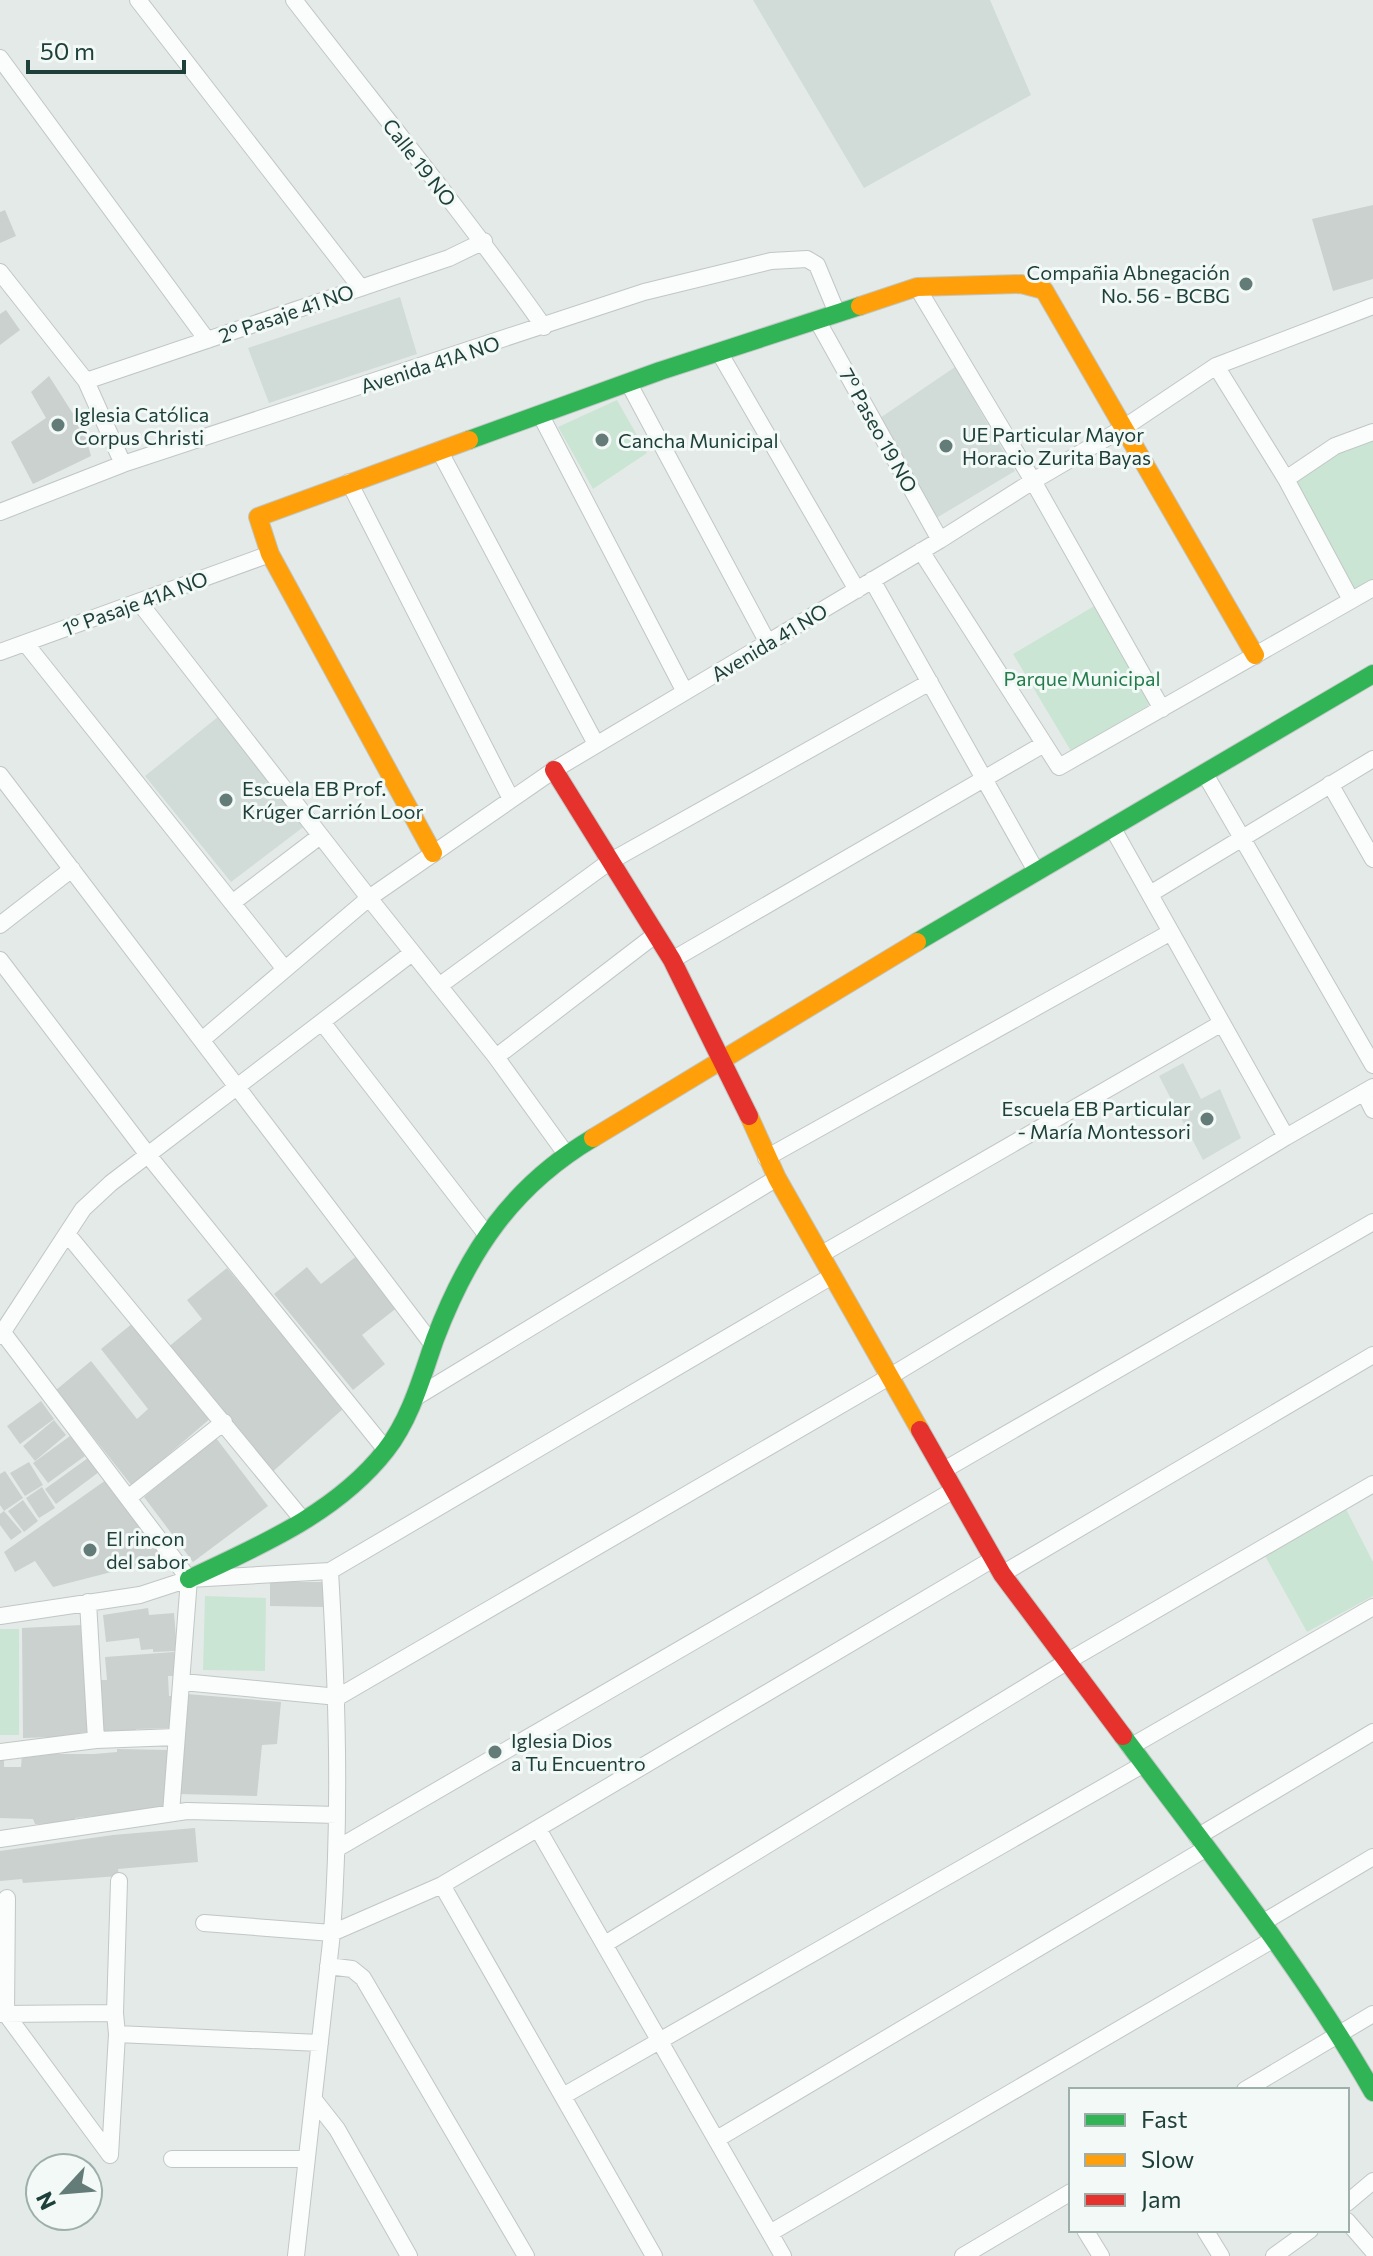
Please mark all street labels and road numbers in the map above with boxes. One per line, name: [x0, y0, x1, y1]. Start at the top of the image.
street label: Calle 19 NO: [378, 113, 462, 211]
street label: 2º Pasaje 41 NO: [215, 279, 357, 347]
street label: Avenida 41A NO: [357, 330, 503, 398]
street label: 7º Paseo 19 NO: [835, 364, 923, 496]
street label: 1º Pasaje 41A NO: [59, 566, 211, 640]
street label: Avenida 41 NO: [707, 598, 831, 686]

